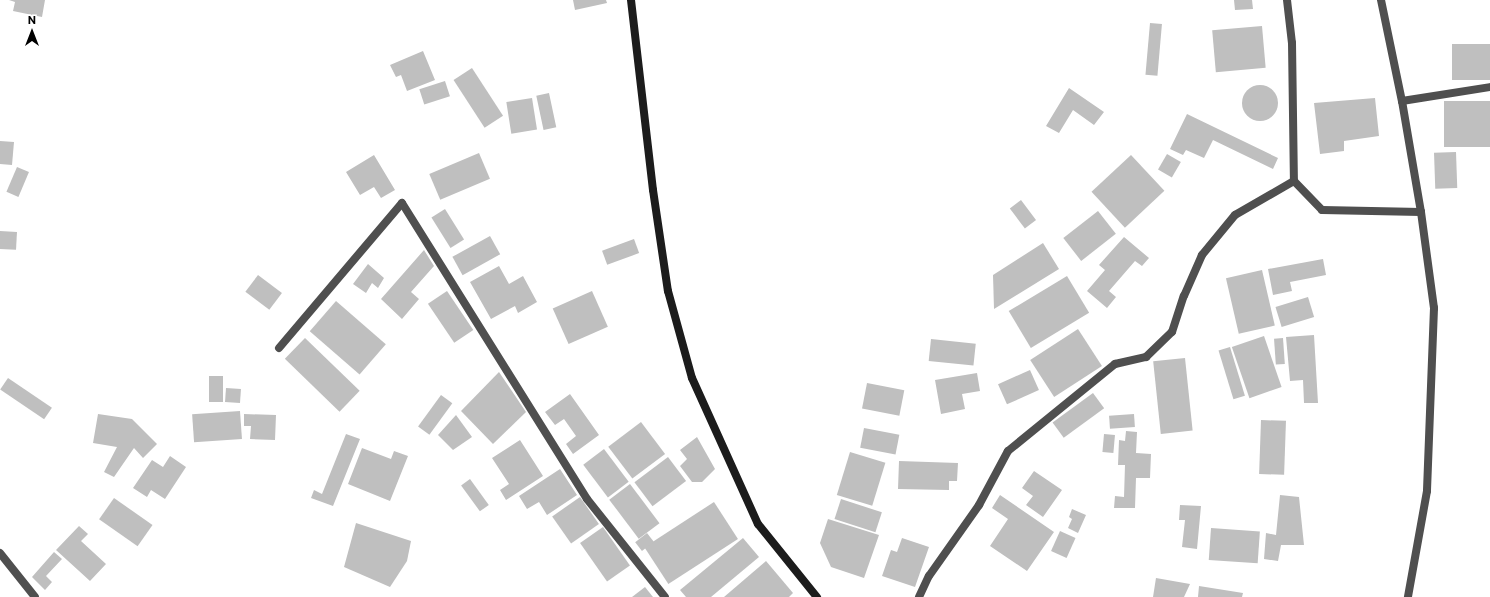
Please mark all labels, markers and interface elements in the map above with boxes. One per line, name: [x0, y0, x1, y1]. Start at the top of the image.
north arrow: [12, 12, 52, 52]
text: N: [28, 13, 36, 26]

